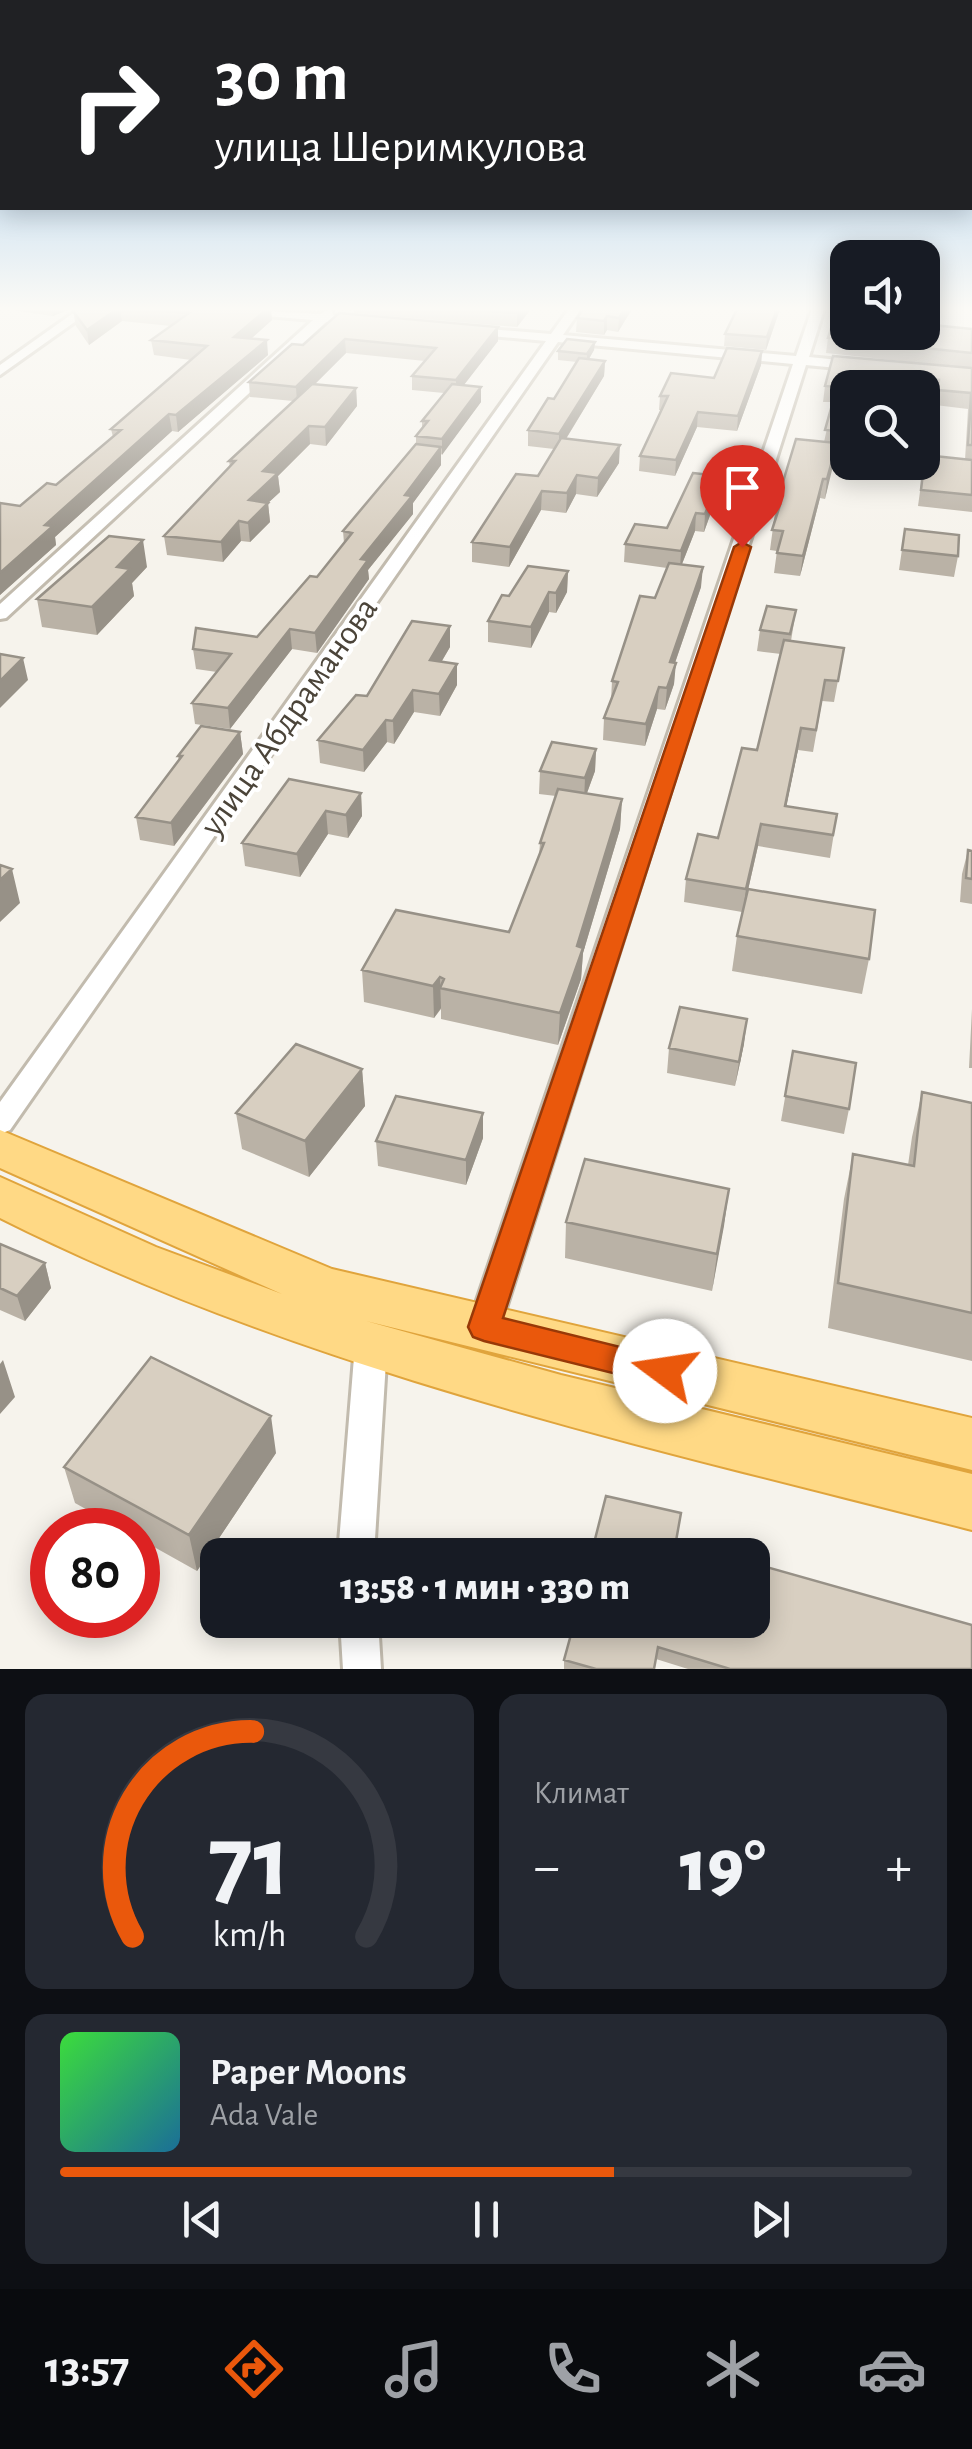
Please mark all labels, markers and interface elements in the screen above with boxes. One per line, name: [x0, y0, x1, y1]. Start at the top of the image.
icon: right: [50, 40, 180, 170]
text: 30 m: [215, 43, 349, 113]
text: улица Шеримкулова: [215, 125, 587, 170]
map controls: [830, 240, 940, 480]
button: sound: [830, 240, 940, 350]
button: search: [830, 370, 940, 480]
pin: [700, 445, 785, 548]
icon: arrive: [715, 460, 770, 515]
street label: улица Абдраманова: [193, 591, 384, 843]
position arrow: [613, 1319, 717, 1423]
speed limit sign: 80: [30, 1508, 160, 1638]
text: 13:58 · 1 мин · 330 m: [340, 1569, 630, 1607]
text: Климат: [534, 1777, 629, 1809]
text: 71: [208, 1811, 290, 1915]
text: 19°: [680, 1830, 766, 1905]
text: −: [534, 1840, 560, 1895]
text: +: [886, 1840, 912, 1895]
text: km/h: [212, 1917, 286, 1953]
text: Paper Moons: [210, 2054, 407, 2092]
text: Ada Vale: [210, 2099, 318, 2131]
icon: previous: [175, 2192, 230, 2247]
icon: pause: [459, 2192, 514, 2247]
icon: next: [743, 2192, 798, 2247]
icon: directions: [219, 2334, 289, 2404]
icon: music: [379, 2334, 449, 2404]
icon: phone: [538, 2334, 608, 2404]
icon: climate: [698, 2334, 768, 2404]
icon: car: [857, 2334, 927, 2404]
text: 13:57: [45, 2346, 130, 2391]

